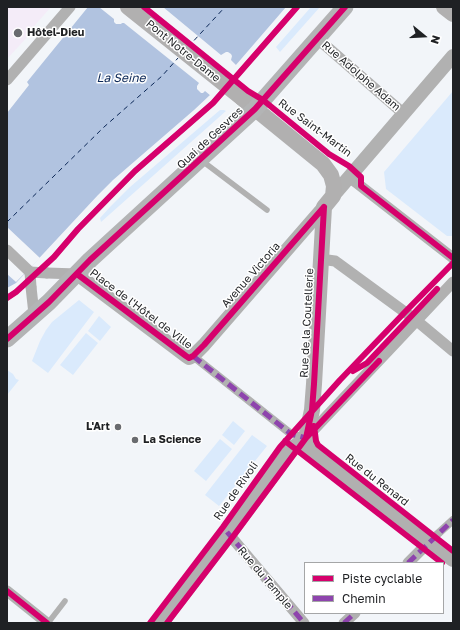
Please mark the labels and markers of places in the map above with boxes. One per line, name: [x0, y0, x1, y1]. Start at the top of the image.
place label: Hôtel-Dieu: [27, 26, 84, 40]
marker: Hôtel-Dieu: [12, 27, 24, 39]
place label: L'Art: [86, 420, 110, 434]
marker: L'Art: [113, 422, 123, 432]
place label: La Science: [143, 433, 201, 447]
marker: La Science: [130, 435, 140, 445]

